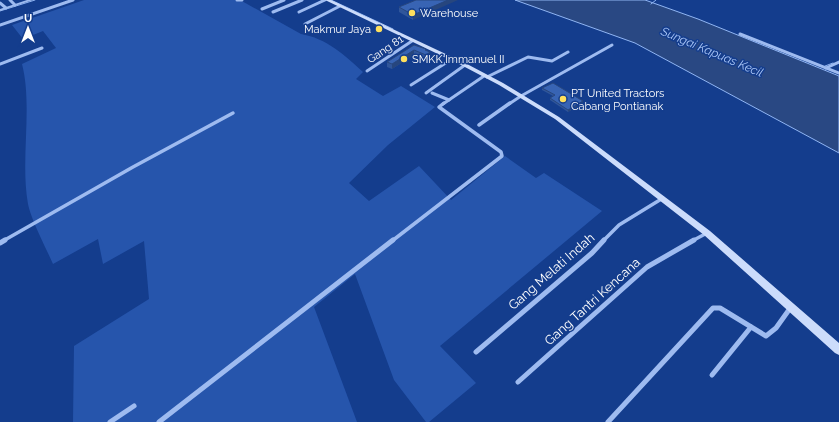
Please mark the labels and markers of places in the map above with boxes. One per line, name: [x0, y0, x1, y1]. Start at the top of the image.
place label: Warehouse: [420, 7, 479, 20]
marker: Warehouse: [407, 8, 417, 18]
place label: Makmur Jaya: [304, 23, 371, 36]
marker: Makmur Jaya: [374, 24, 384, 34]
place label: SMKK Immanuel II: [412, 53, 504, 66]
marker: SMKK Immanuel II: [399, 54, 409, 64]
place label: PT United Tractors Cabang Pontianak: [571, 87, 664, 113]
marker: PT United Tractors Cabang Pontianak: [558, 94, 568, 104]

